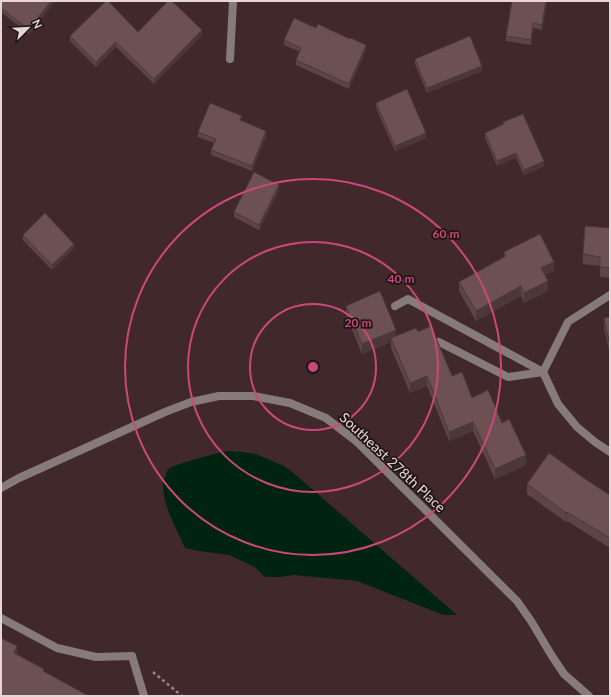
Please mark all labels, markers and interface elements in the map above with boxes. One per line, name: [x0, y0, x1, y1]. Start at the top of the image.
north arrow: [8, 8, 48, 48]
text: N: [30, 17, 45, 30]
text: 60 m: [433, 226, 459, 241]
text: 40 m: [388, 271, 414, 286]
text: 20 m: [345, 315, 371, 330]
centre of rings: [306, 360, 320, 374]
street label: Southeast 278th Place: [337, 409, 449, 515]

